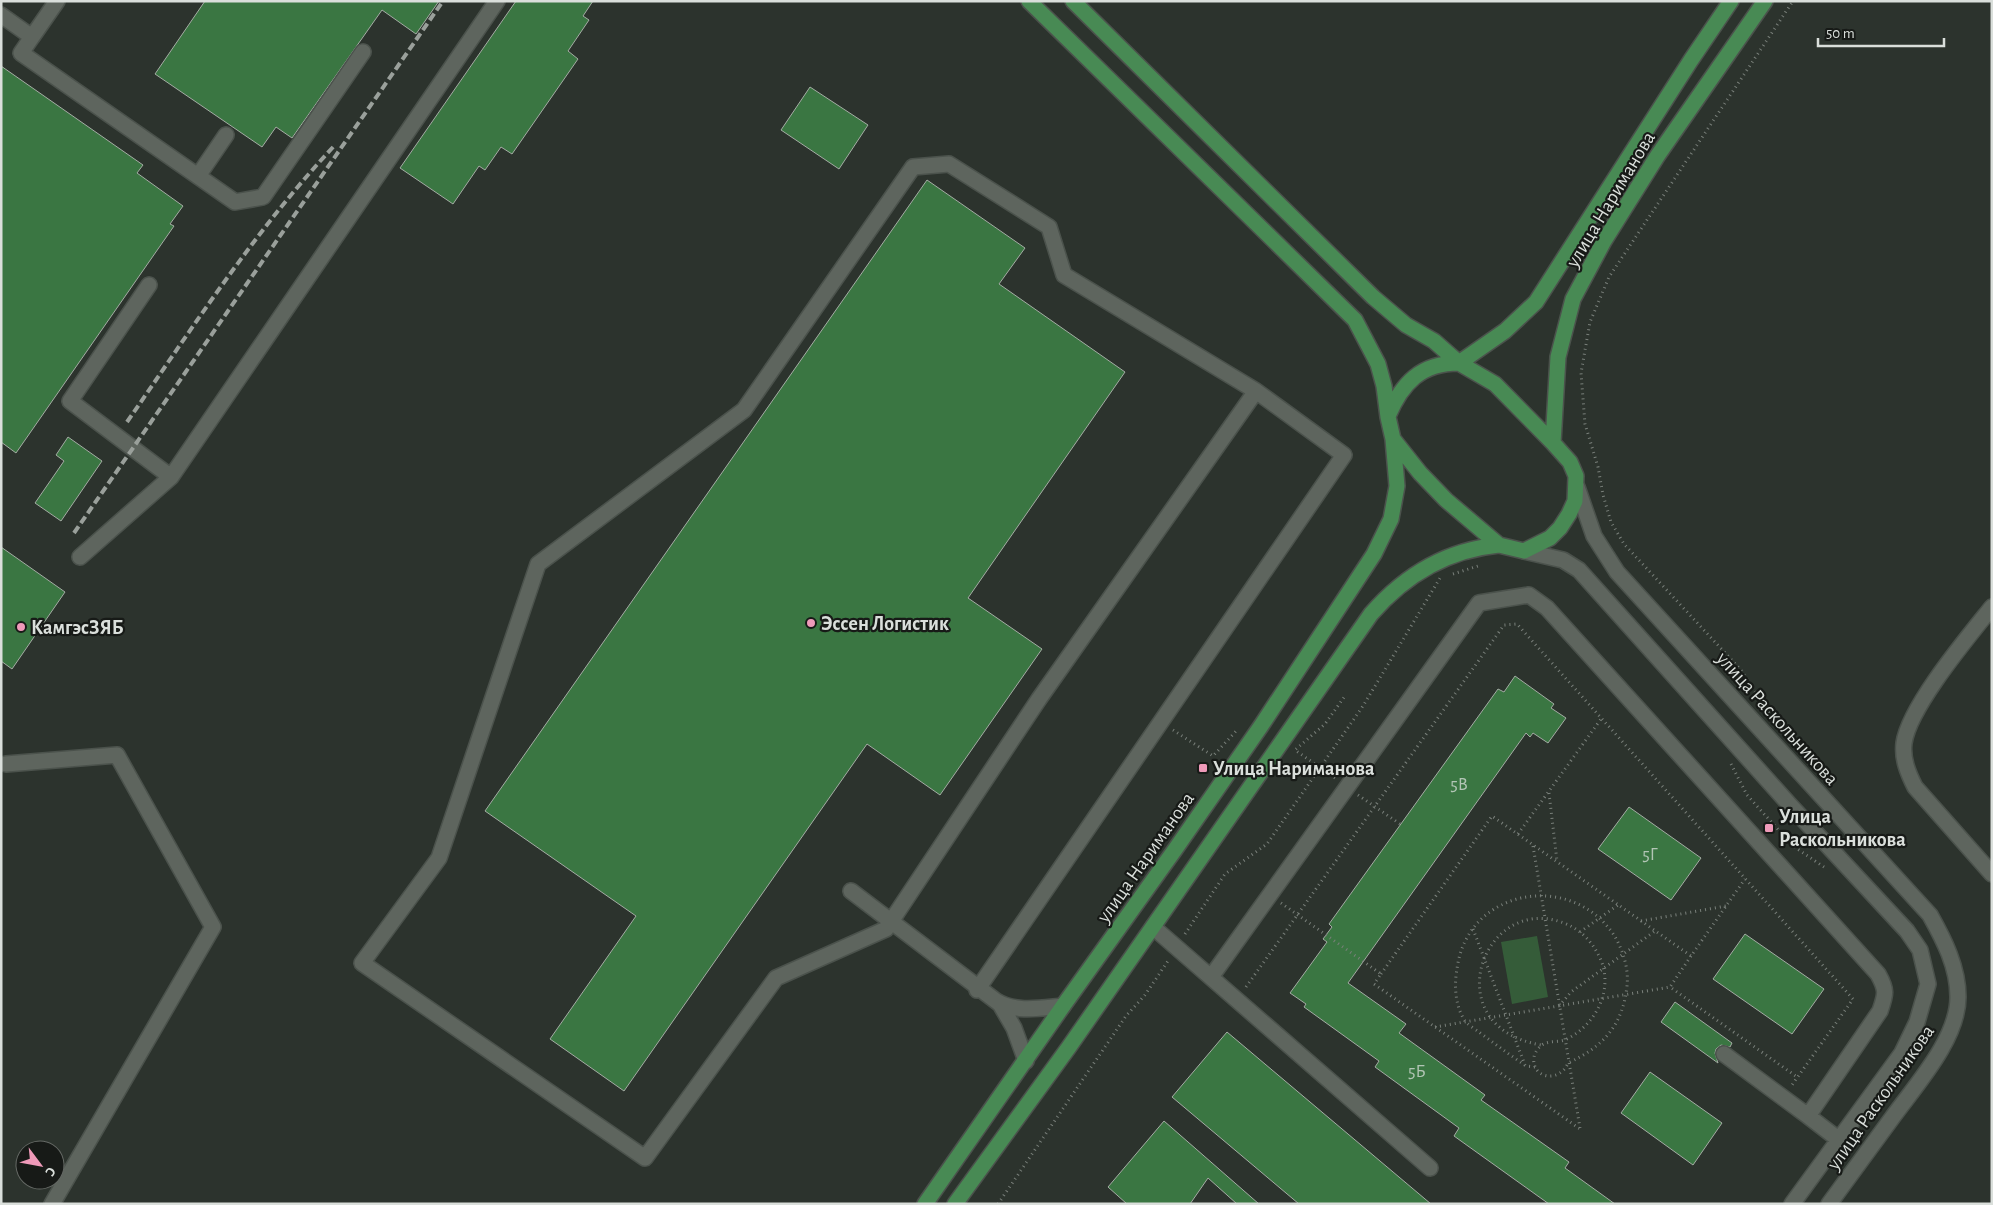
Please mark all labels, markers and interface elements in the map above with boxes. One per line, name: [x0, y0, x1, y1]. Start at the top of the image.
scale bar: [1818, 15, 1944, 47]
text: 50 m: [1826, 26, 1855, 41]
street label: улица Нариманова: [1562, 128, 1659, 272]
place label: Эссен Логистик: [821, 614, 949, 634]
marker: Эссен Логистик: [805, 617, 817, 629]
place label: КамгэсЗЯБ: [31, 618, 124, 638]
marker: КамгэсЗЯБ: [15, 621, 27, 633]
street label: улица Раскольникова: [1712, 647, 1842, 789]
place label: Улица Нариманова: [1213, 759, 1375, 779]
marker: Улица Нариманова: [1197, 762, 1209, 774]
house number: 5В: [1450, 776, 1468, 794]
street label: улица Нариманова: [1093, 789, 1198, 927]
place label: Улица Раскольникова: [1779, 807, 1906, 850]
marker: Улица Раскольникова: [1763, 822, 1775, 834]
house number: 5Г: [1642, 846, 1658, 864]
street label: улица Раскольникова: [1823, 1022, 1938, 1174]
house number: 5Б: [1408, 1063, 1426, 1081]
north arrow: [15, 1140, 65, 1190]
text: С: [42, 1164, 58, 1179]

